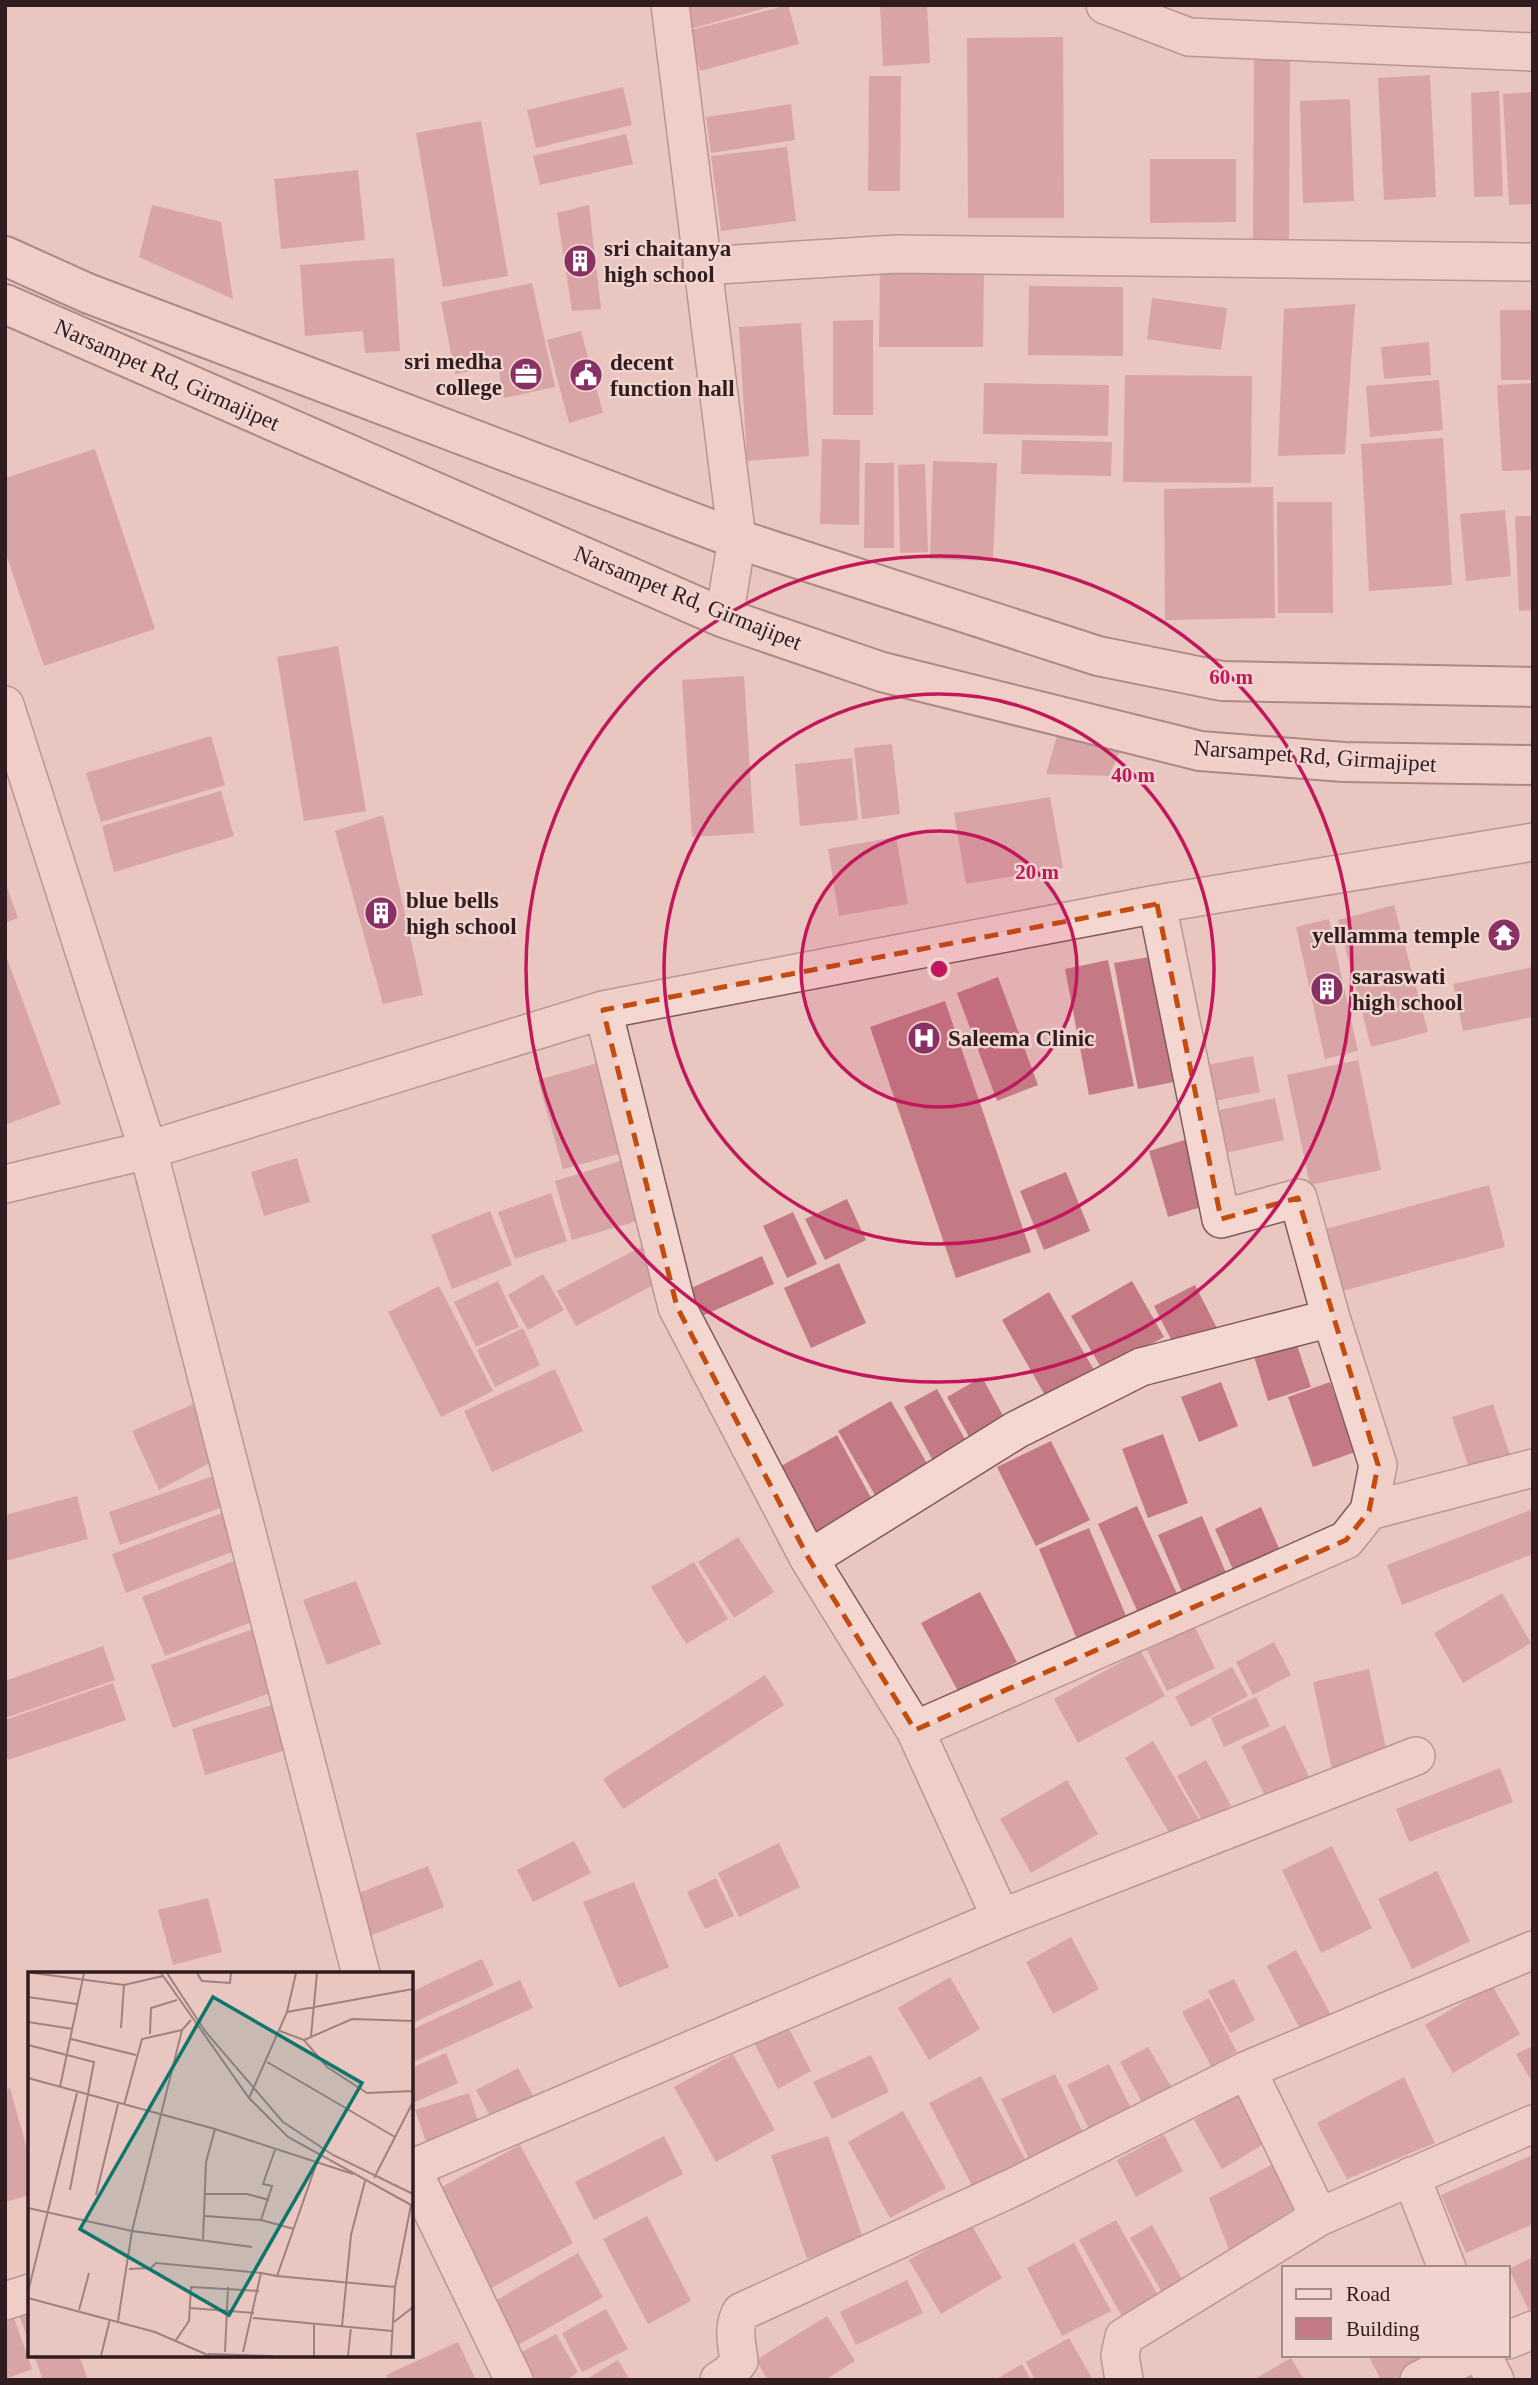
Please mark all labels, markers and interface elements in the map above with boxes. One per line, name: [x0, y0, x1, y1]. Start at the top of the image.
place label: sri chaitanya high school: [604, 236, 732, 287]
building icon: sri chaitanya high school: [561, 242, 599, 280]
street label: Narsampet Rd, Girmajipet: [51, 314, 284, 436]
place label: sri medha college: [404, 349, 503, 400]
place label: decent function hall: [610, 350, 735, 401]
office icon: sri medha college: [507, 355, 545, 393]
public building icon: decent function hall: [567, 356, 605, 394]
street label: Narsampet Rd, Girmajipet: [570, 541, 806, 655]
text: 60 m: [1209, 665, 1253, 689]
street label: Narsampet Rd, Girmajipet: [1193, 735, 1438, 777]
text: 40 m: [1111, 763, 1155, 787]
text: 20 m: [1015, 860, 1059, 884]
place label: blue bells high school: [406, 888, 517, 939]
building icon: blue bells high school: [362, 894, 400, 932]
temple icon: yellamma temple: [1485, 916, 1523, 954]
place label: yellamma temple: [1312, 923, 1480, 948]
centre of rings: [927, 957, 951, 981]
place label: saraswati high school: [1352, 964, 1463, 1015]
building icon: saraswati high school: [1308, 970, 1346, 1008]
hospital icon: Saleema Clinic: [905, 1019, 943, 1057]
place label: Saleema Clinic: [948, 1026, 1094, 1051]
inset map: [28, 1972, 413, 2357]
legend: [1282, 2266, 1510, 2357]
text: Road: [1346, 2282, 1391, 2306]
text: Building: [1346, 2317, 1420, 2341]

